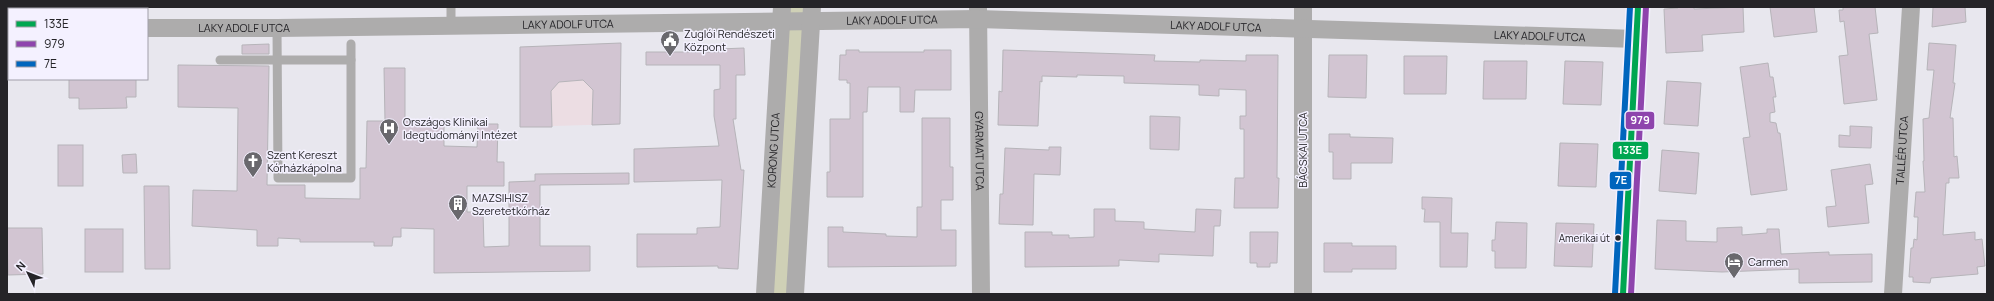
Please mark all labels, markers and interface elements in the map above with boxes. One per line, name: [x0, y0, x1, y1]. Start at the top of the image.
legend: [8, 8, 148, 80]
street label: LAKY ADOLF UTCA: [846, 12, 938, 28]
text: 133E: [44, 15, 69, 32]
street label: LAKY ADOLF UTCA: [522, 16, 614, 32]
street label: LAKY ADOLF UTCA: [1170, 17, 1262, 35]
street label: LAKY ADOLF UTCA: [198, 20, 290, 35]
place label: Zuglói Rendészeti Központ: [684, 26, 775, 54]
street label: LAKY ADOLF UTCA: [1494, 27, 1586, 44]
public building icon: Zuglói Rendészeti Központ: [659, 29, 681, 57]
text: 979: [44, 35, 65, 52]
text: 7E: [44, 55, 57, 72]
street label: GYARMAT UTCA: [972, 111, 988, 191]
line badge: 979: [1625, 111, 1655, 130]
street label: KORONG UTCA: [763, 112, 783, 188]
street label: BÁCSKAI UTCA: [1295, 112, 1310, 188]
text: 979: [1630, 112, 1650, 127]
place label: Országos Klinikai Idegtudományi Intézet: [403, 114, 517, 142]
street label: TALLÉR UTCA: [1892, 115, 1911, 185]
hospital icon: Országos Klinikai Idegtudományi Intézet: [378, 117, 400, 145]
line badge: 133E: [1612, 141, 1649, 160]
text: 133E: [1618, 142, 1642, 157]
place label: Szent Kereszt Kórházkápolna: [267, 147, 342, 175]
church icon: Szent Kereszt Kórházkápolna: [242, 150, 264, 178]
line badge: 7E: [1609, 171, 1632, 190]
text: 7E: [1615, 172, 1627, 187]
place label: MAZSIHISZ Szeretetkórház: [472, 190, 550, 218]
building icon: MAZSIHISZ Szeretetkórház: [447, 193, 469, 221]
place label: Amerikai út: [1559, 231, 1610, 245]
marker: Amerikai út: [1613, 233, 1623, 243]
hotel icon: Carmen: [1723, 251, 1745, 279]
north arrow: [8, 253, 48, 293]
place label: Carmen: [1748, 254, 1788, 269]
text: N: [12, 258, 29, 274]

